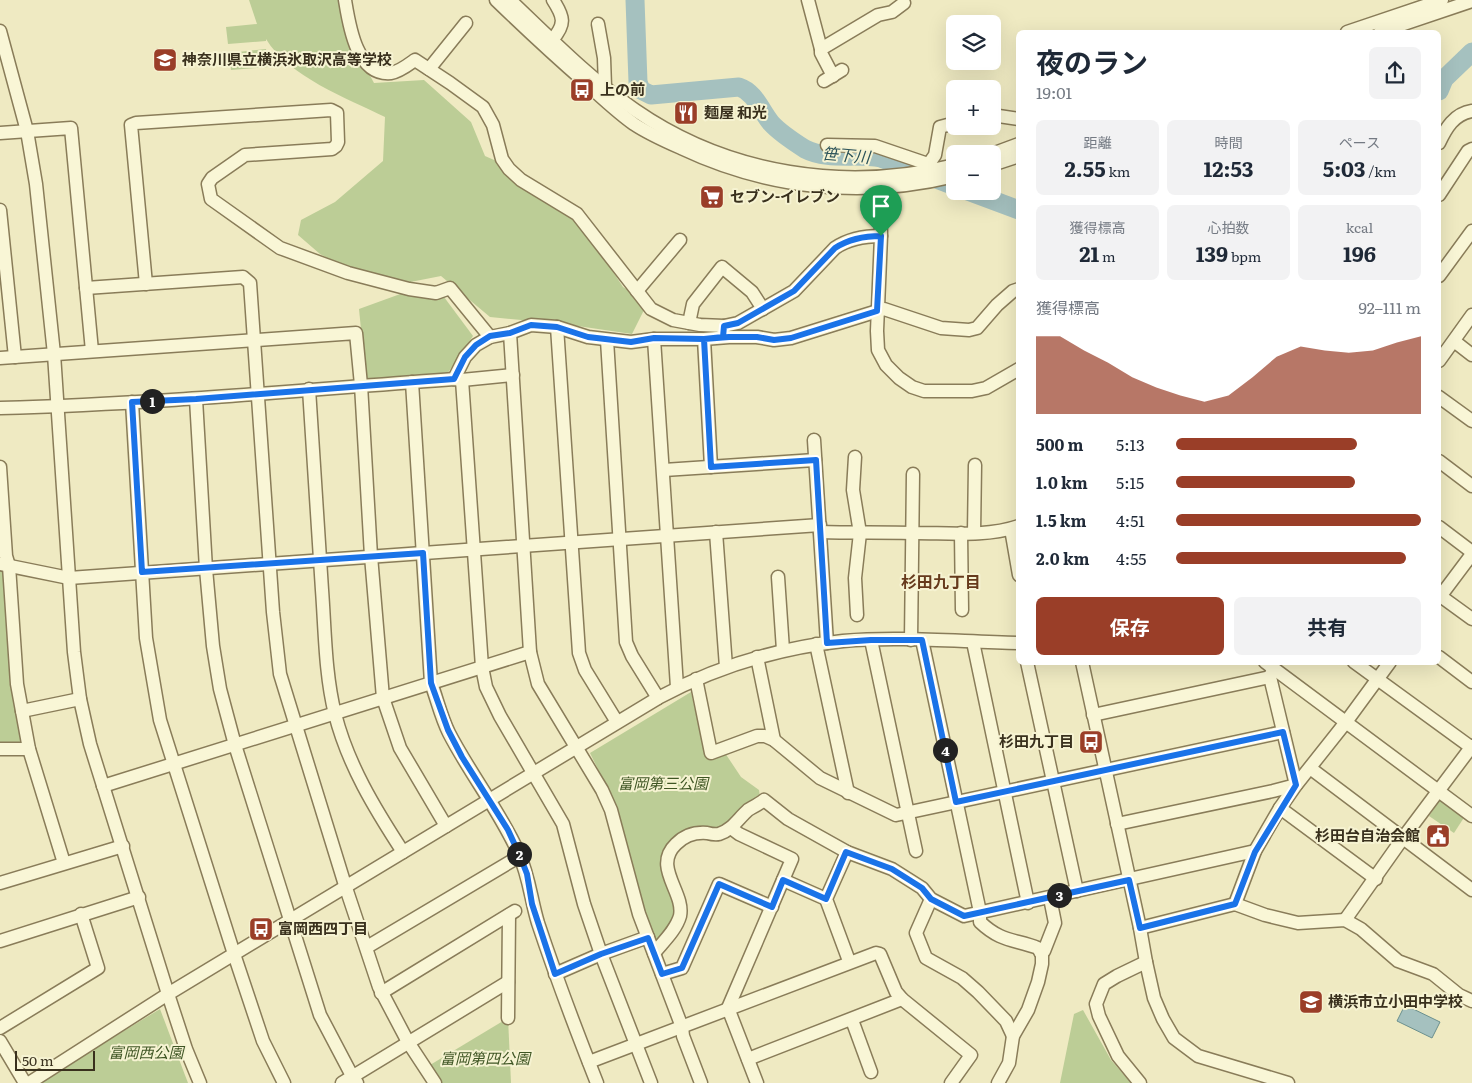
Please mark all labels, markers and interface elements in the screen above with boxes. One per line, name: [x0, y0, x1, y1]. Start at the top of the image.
map controls: [946, 15, 1001, 200]
button: layers: [946, 15, 1001, 70]
text: 夜のラン: [1036, 40, 1148, 82]
school or university icon: 神奈川県立横浜氷取沢高等学校: [152, 47, 178, 73]
place label: 神奈川県立横浜氷取沢高等学校: [181, 47, 392, 70]
button: share: [1369, 47, 1421, 99]
bus stop icon: 上の前: [569, 77, 595, 103]
place label: 上の前: [600, 77, 645, 100]
button: +: [946, 80, 1001, 135]
text: 19:01: [1036, 80, 1072, 104]
restaurant icon: 麺屋 和光: [673, 100, 699, 126]
place label: 麺屋 和光: [704, 100, 767, 123]
text: 距離: [1084, 132, 1112, 152]
text: 時間: [1215, 132, 1243, 152]
text: ペース: [1339, 132, 1380, 152]
water label: 笹下川: [821, 140, 873, 168]
button: −: [946, 145, 1001, 200]
text: 2.55: [1065, 152, 1106, 183]
text: 12:53: [1204, 152, 1253, 183]
text: 5:03: [1323, 152, 1365, 183]
text: km: [1106, 161, 1130, 181]
text: /km: [1365, 161, 1396, 181]
supermarket icon: セブン-イレブン: [699, 184, 725, 210]
place label: セブン-イレブン: [730, 184, 840, 207]
pin: [860, 185, 902, 236]
icon: arrive: [867, 192, 895, 220]
text: 獲得標高: [1070, 217, 1126, 237]
text: 心拍数: [1208, 217, 1250, 237]
text: kcal: [1346, 217, 1373, 237]
text: 21: [1079, 237, 1099, 268]
text: 139: [1196, 237, 1228, 268]
text: 196: [1343, 237, 1376, 268]
text: m: [1099, 246, 1116, 266]
text: bpm: [1228, 246, 1261, 266]
text: 獲得標高: [1036, 295, 1100, 319]
text: 92–111 m: [1359, 295, 1421, 319]
pin: 1: [140, 388, 164, 414]
text: 1: [150, 391, 155, 411]
text: 500 m: [1036, 432, 1084, 456]
text: 5:13: [1116, 432, 1145, 456]
text: 1.0 km: [1036, 470, 1088, 494]
text: 5:15: [1116, 470, 1144, 494]
text: 1.5 km: [1036, 508, 1086, 532]
text: 4:51: [1116, 508, 1145, 532]
text: 2.0 km: [1036, 546, 1090, 570]
text: 4:55: [1116, 546, 1146, 570]
district label: 杉田九丁目: [901, 569, 981, 593]
button: 保存: [1036, 597, 1224, 655]
button: 共有: [1234, 597, 1421, 655]
place label: 杉田九丁目: [999, 729, 1074, 752]
bus stop icon: 杉田九丁目: [1078, 729, 1104, 755]
pin: 4: [932, 738, 958, 762]
text: 4: [941, 740, 950, 760]
park label: 富岡第三公園: [618, 771, 710, 794]
place label: 杉田台自治会館: [1315, 823, 1420, 846]
public building icon: 杉田台自治会館: [1425, 823, 1451, 849]
pin: 2: [506, 842, 532, 866]
text: 2: [516, 844, 523, 864]
pin: 3: [1046, 882, 1072, 908]
text: 3: [1056, 885, 1063, 905]
bus stop icon: 富岡西四丁目: [248, 916, 274, 942]
place label: 富岡西四丁目: [278, 916, 368, 939]
school or university icon: 横浜市立小田中学校: [1298, 989, 1324, 1015]
place label: 横浜市立小田中学校: [1328, 989, 1463, 1012]
park label: 富岡西公園: [108, 1040, 185, 1063]
park label: 富岡第四公園: [440, 1046, 532, 1069]
scale bar: [15, 1048, 95, 1071]
text: 50 m: [22, 1050, 54, 1070]

